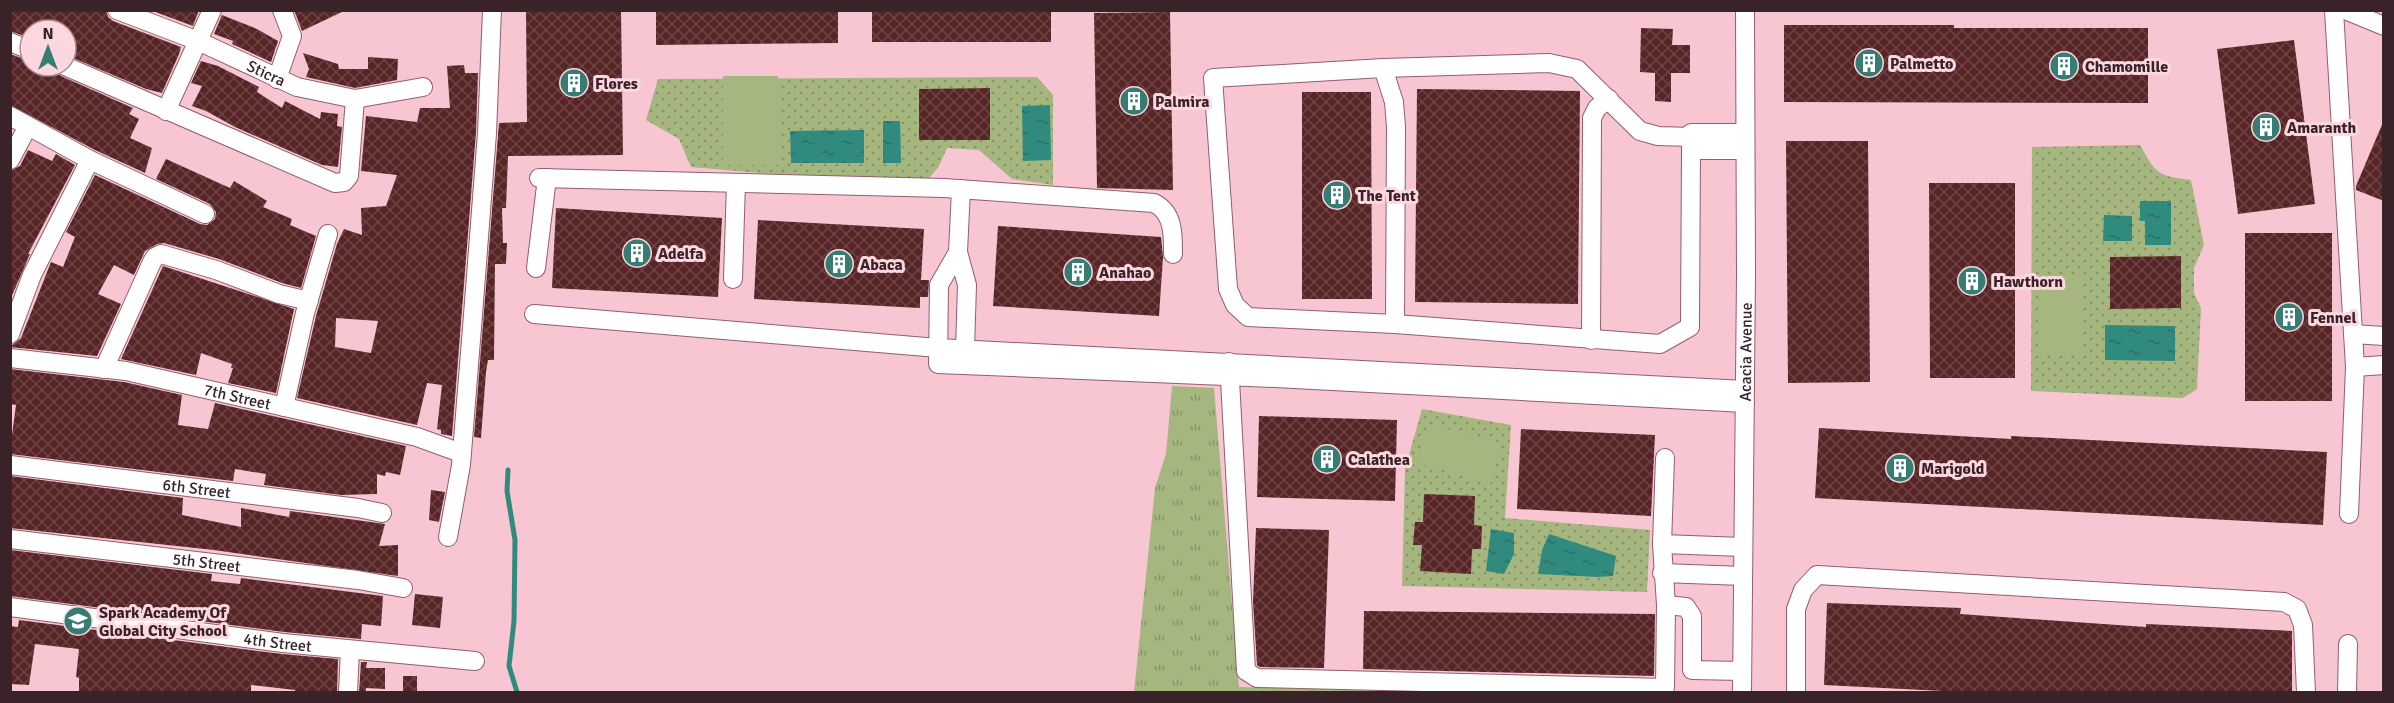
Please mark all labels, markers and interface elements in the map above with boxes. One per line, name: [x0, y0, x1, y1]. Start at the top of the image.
north arrow: [18, 18, 78, 78]
text: N: [42, 24, 54, 44]
building icon: Palmetto: [1853, 47, 1885, 79]
building icon: Chamomille: [2048, 50, 2080, 82]
place label: Palmetto: [1890, 54, 1953, 74]
street label: Sticra: [243, 56, 288, 91]
place label: Chamomille: [2085, 57, 2168, 77]
building icon: Flores: [558, 67, 590, 99]
place label: Flores: [595, 74, 638, 94]
building icon: Palmira: [1118, 85, 1150, 117]
place label: Palmira: [1155, 92, 1209, 112]
building icon: Amaranth: [2250, 111, 2282, 143]
place label: Amaranth: [2287, 118, 2357, 138]
building icon: The Tent: [1321, 179, 1353, 211]
place label: The Tent: [1358, 186, 1416, 206]
building icon: Adelfa: [621, 237, 653, 269]
place label: Adelfa: [658, 244, 703, 264]
building icon: Abaca: [823, 248, 855, 280]
place label: Abaca: [860, 255, 903, 275]
building icon: Anahao: [1062, 256, 1094, 288]
place label: Anahao: [1099, 263, 1151, 283]
building icon: Hawthorn: [1956, 265, 1988, 297]
place label: Hawthorn: [1993, 272, 2063, 292]
building icon: Fennel: [2273, 301, 2305, 333]
street label: Acacia Avenue: [1736, 302, 1757, 402]
place label: Fennel: [2310, 308, 2356, 328]
street label: 7th Street: [202, 380, 273, 415]
building icon: Calathea: [1311, 443, 1343, 475]
place label: Calathea: [1348, 450, 1410, 470]
building icon: Marigold: [1884, 452, 1916, 484]
place label: Marigold: [1921, 459, 1985, 479]
street label: 6th Street: [161, 475, 232, 503]
street label: 5th Street: [171, 549, 242, 577]
place label: Spark Academy Of Global City School: [99, 603, 227, 641]
school or university icon: Spark Academy Of Global City School: [62, 605, 94, 637]
street label: 4th Street: [242, 629, 313, 657]

